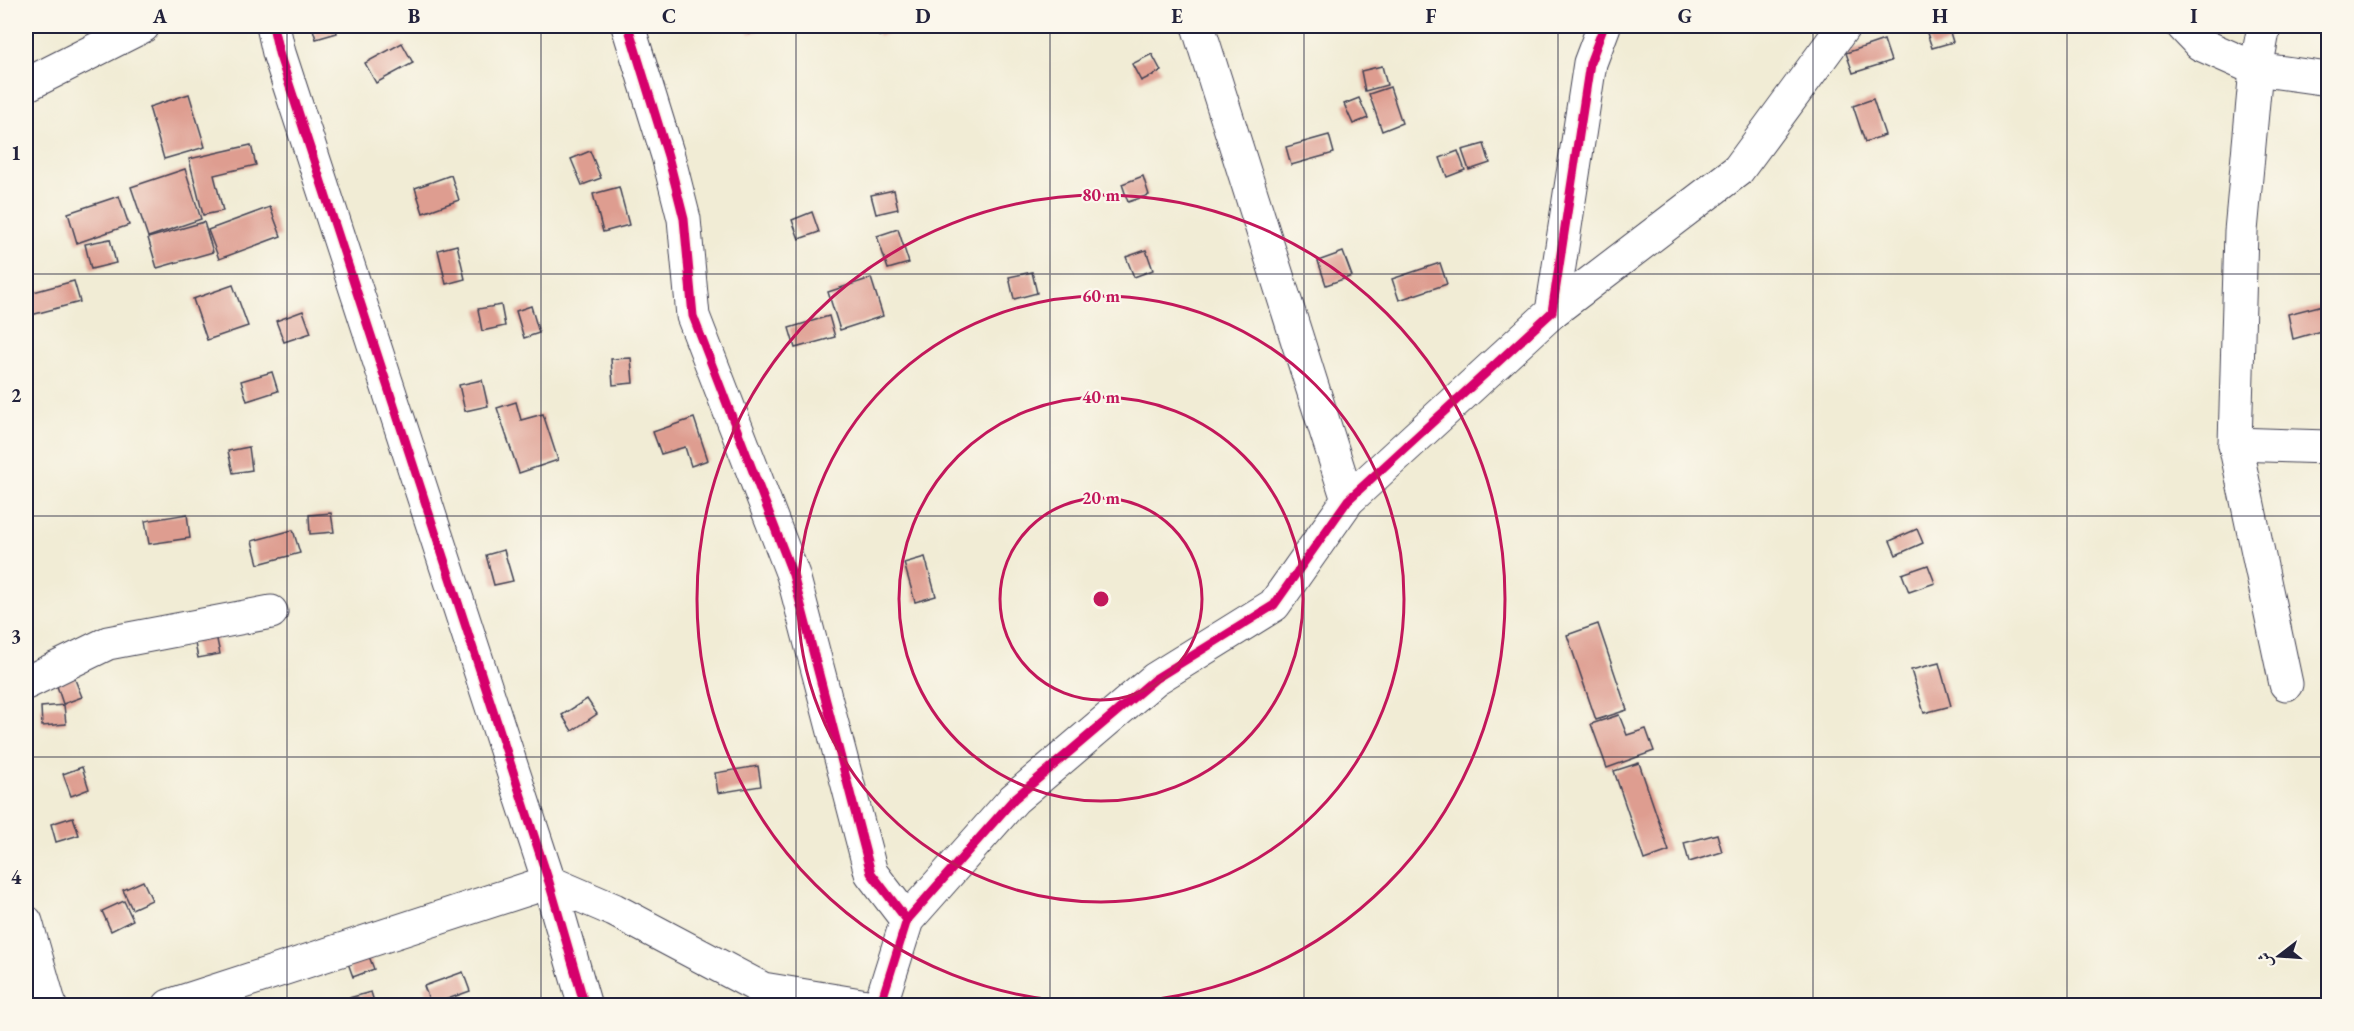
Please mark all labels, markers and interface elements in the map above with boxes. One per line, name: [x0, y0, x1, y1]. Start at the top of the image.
text: A: [152, 3, 168, 29]
text: B: [408, 3, 420, 29]
text: C: [662, 3, 676, 29]
text: D: [915, 3, 931, 29]
text: E: [1171, 3, 1183, 29]
text: F: [1426, 3, 1437, 29]
text: G: [1678, 3, 1692, 29]
text: H: [1932, 3, 1948, 29]
text: I: [2190, 3, 2198, 29]
text: 1: [11, 140, 21, 166]
text: 80 m: [1082, 183, 1120, 206]
text: 60 m: [1082, 284, 1120, 307]
text: 2: [11, 382, 22, 408]
text: 40 m: [1082, 385, 1120, 408]
text: 20 m: [1082, 486, 1120, 509]
centre of rings: [1091, 589, 1111, 609]
text: 3: [11, 623, 21, 649]
text: 4: [11, 864, 22, 890]
north arrow: [2249, 926, 2309, 986]
text: ش: [2253, 950, 2277, 971]

